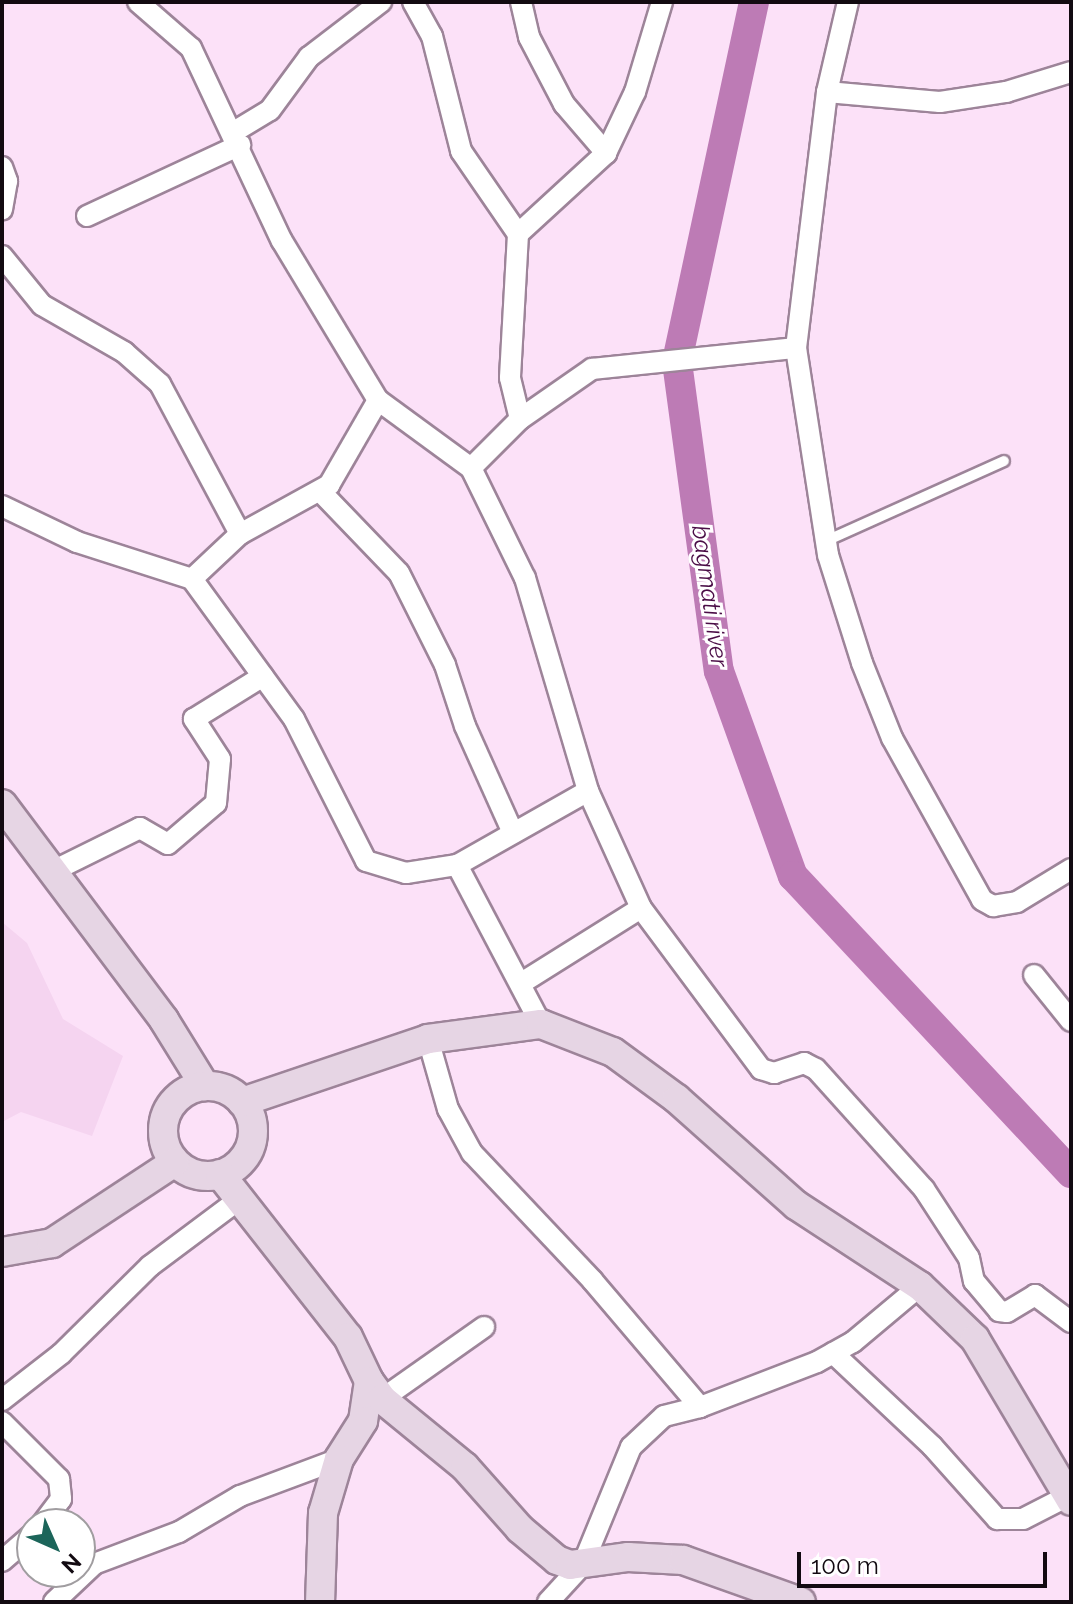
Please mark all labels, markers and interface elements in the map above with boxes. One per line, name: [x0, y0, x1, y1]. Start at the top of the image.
water label: bagmati river: [686, 523, 734, 669]
north arrow: [16, 1508, 96, 1588]
scale bar: [801, 1536, 1051, 1586]
text: N: [56, 1548, 87, 1579]
text: 100 m: [811, 1551, 879, 1580]

